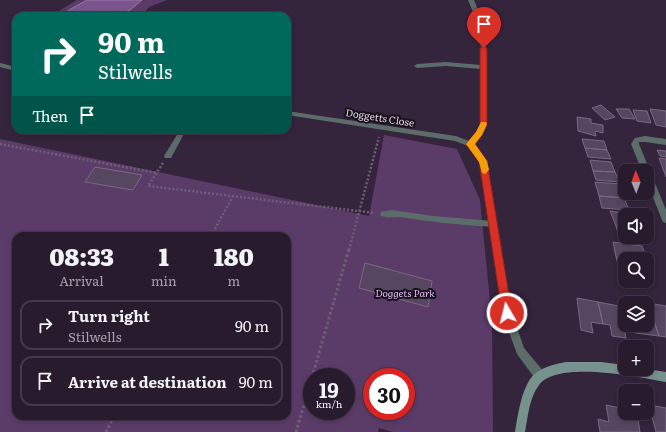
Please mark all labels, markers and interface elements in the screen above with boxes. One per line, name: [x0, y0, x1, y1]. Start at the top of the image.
pin: [467, 7.0, 501, 48]
icon: arrive: [473, 13, 495, 35]
text: 90 m: [98, 20, 165, 62]
icon: right: [32, 28, 84, 80]
text: Stilwells: [98, 58, 172, 85]
text: Then: [32, 104, 68, 127]
icon: arrive: [76, 104, 98, 126]
street label: Doggetts Close: [345, 104, 415, 130]
north arrow: [618, 164, 654, 200]
map controls: [618, 164, 654, 420]
button: sound: [618, 208, 654, 244]
text: 08:33: [49, 238, 114, 273]
text: 1: [159, 238, 169, 273]
text: 180: [214, 238, 254, 273]
button: search: [618, 252, 654, 288]
text: Arrival: [59, 271, 104, 290]
text: min: [151, 271, 177, 290]
text: m: [227, 271, 240, 290]
park label: Doggets Park: [375, 285, 435, 300]
position arrow: [486, 292, 528, 334]
button: layers: [618, 296, 654, 332]
text: Turn right: [68, 304, 150, 327]
icon: right: [34, 314, 56, 336]
text: 90 m: [235, 314, 269, 337]
text: Stilwells: [68, 327, 122, 346]
button: +: [618, 340, 654, 376]
speed limit sign: 30: [363, 368, 415, 420]
icon: arrive: [34, 370, 56, 392]
text: Arrive at destination: [68, 370, 227, 393]
text: 90 m: [239, 370, 273, 393]
text: 19: [319, 374, 339, 404]
button: −: [618, 384, 654, 420]
text: km/h: [316, 396, 342, 411]

